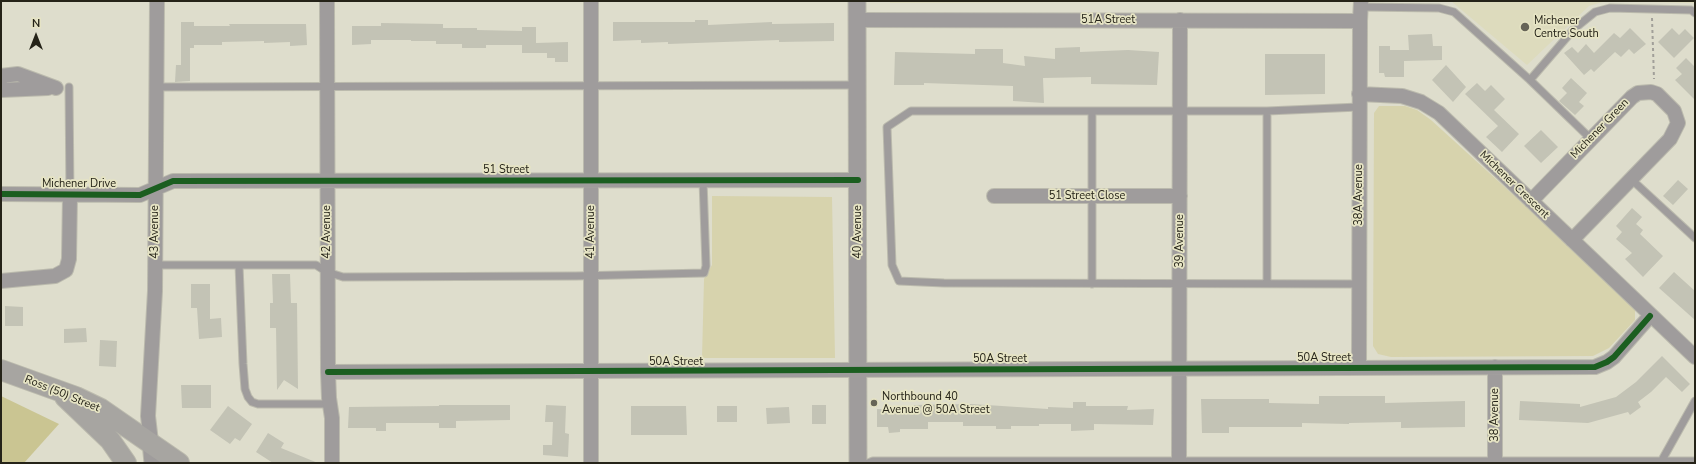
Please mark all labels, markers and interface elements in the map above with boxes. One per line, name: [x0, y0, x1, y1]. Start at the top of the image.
street label: 51A Street: [1081, 13, 1135, 27]
place label: Michener Centre South: [1534, 14, 1599, 40]
north arrow: [16, 16, 56, 56]
text: N: [32, 16, 40, 31]
marker: Michener Centre South: [1519, 21, 1531, 33]
street label: Michener Green: [1568, 96, 1632, 162]
street label: Michener Crescent: [1477, 149, 1551, 221]
street label: 51 Street: [483, 163, 529, 177]
street label: 38A Avenue: [1352, 164, 1366, 226]
street label: Michener Drive: [42, 177, 116, 191]
street label: 51 Street Close: [1049, 189, 1125, 203]
street label: 43 Avenue: [148, 205, 162, 259]
street label: 42 Avenue: [320, 205, 334, 259]
street label: 41 Avenue: [584, 205, 598, 259]
street label: 40 Avenue: [851, 205, 865, 259]
street label: 39 Avenue: [1173, 214, 1187, 268]
street label: 50A Street: [1297, 351, 1351, 365]
street label: 50A Street: [973, 352, 1027, 366]
street label: 50A Street: [649, 355, 703, 369]
street label: Ross (50) Street: [23, 373, 101, 415]
street label: 38 Avenue: [1488, 388, 1502, 442]
place label: Northbound 40 Avenue @ 50A Street: [882, 390, 990, 416]
marker: Northbound 40 Avenue @ 50A Street: [869, 398, 879, 408]

